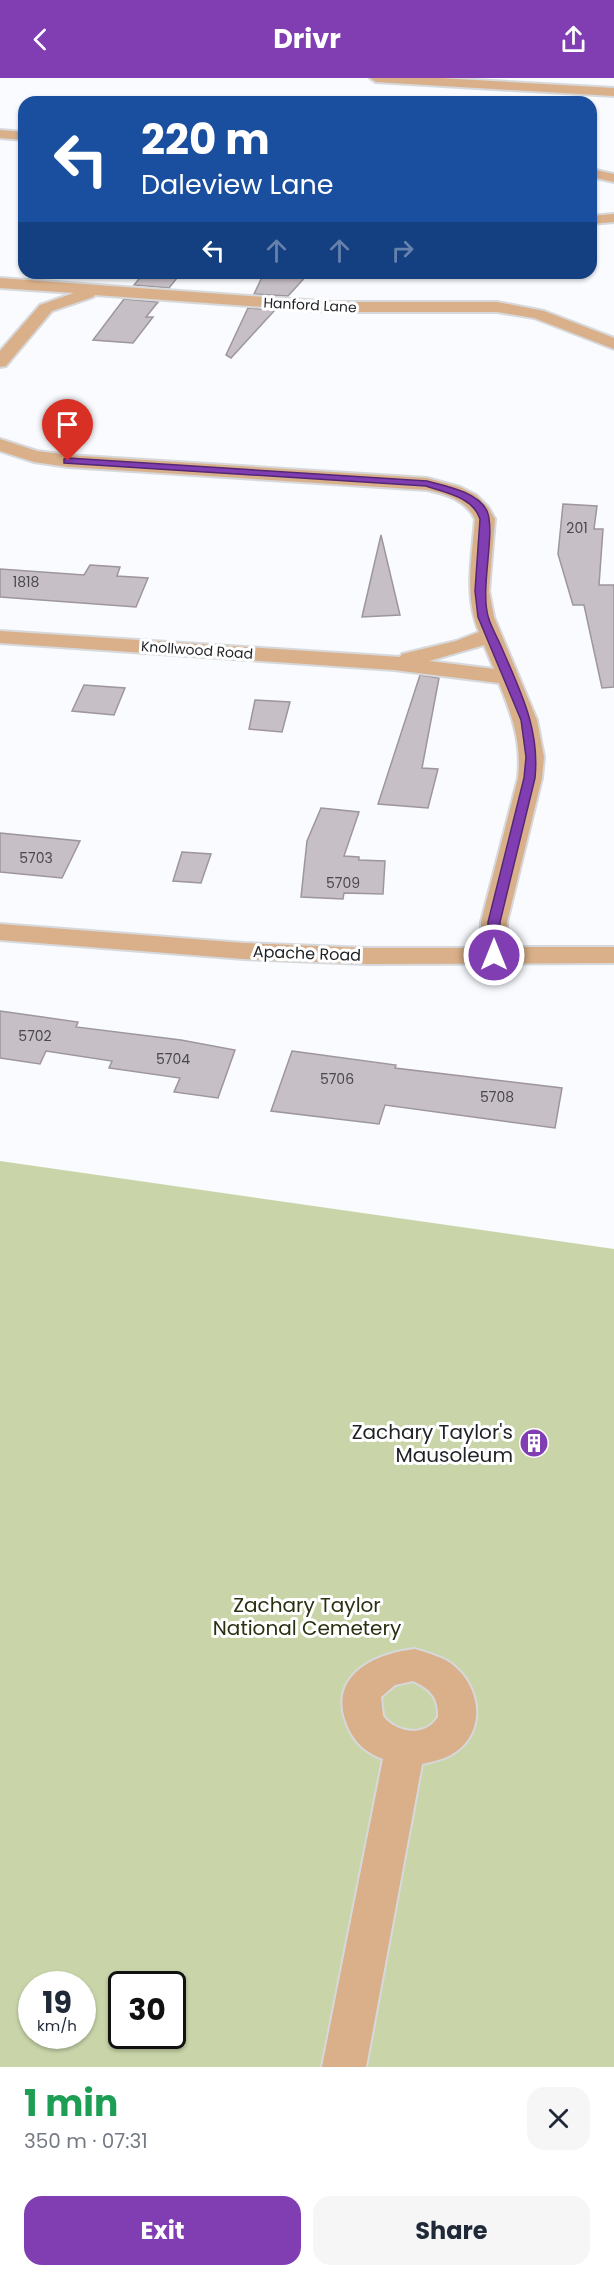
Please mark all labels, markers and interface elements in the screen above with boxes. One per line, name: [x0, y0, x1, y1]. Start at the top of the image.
text: Drivr: [273, 20, 341, 57]
icon: back: [24, 23, 57, 56]
icon: share: [557, 23, 590, 56]
text: 220 m: [141, 110, 270, 169]
icon: left: [42, 120, 120, 198]
text: Daleview Lane: [141, 166, 334, 203]
icon: left: [197, 234, 230, 267]
icon: ahead: [260, 234, 293, 267]
icon: ahead: [323, 234, 356, 267]
icon: right: [386, 234, 419, 267]
street label: Hanford Lane: [263, 293, 357, 317]
pin: [42, 399, 93, 461]
icon: arrive: [51, 408, 84, 441]
house number: 201: [566, 518, 588, 538]
house number: 1818: [13, 572, 39, 592]
street label: Knollwood Road: [140, 636, 254, 664]
house number: 5703: [19, 848, 53, 868]
house number: 5709: [326, 873, 360, 893]
position arrow: [462, 923, 526, 987]
street label: Apache Road: [253, 940, 361, 967]
house number: 5702: [18, 1026, 52, 1046]
house number: 5704: [156, 1049, 190, 1069]
house number: 5706: [320, 1069, 354, 1089]
house number: 5708: [480, 1087, 514, 1107]
place label: Zachary Taylor's Mausoleum: [352, 1418, 513, 1469]
building icon: Zachary Taylor's Mausoleum: [518, 1427, 550, 1459]
park label: Zachary Taylor National Cemetery: [213, 1591, 401, 1642]
speed limit sign: 30: [108, 1971, 186, 2049]
text: 19: [42, 1981, 72, 2024]
text: km/h: [37, 2015, 77, 2036]
text: 1 min: [24, 2078, 118, 2129]
button: close: [527, 2087, 590, 2150]
text: 350 m · 07:31: [24, 2127, 148, 2155]
button: Exit: [24, 2196, 301, 2265]
button: Share: [313, 2196, 590, 2265]

